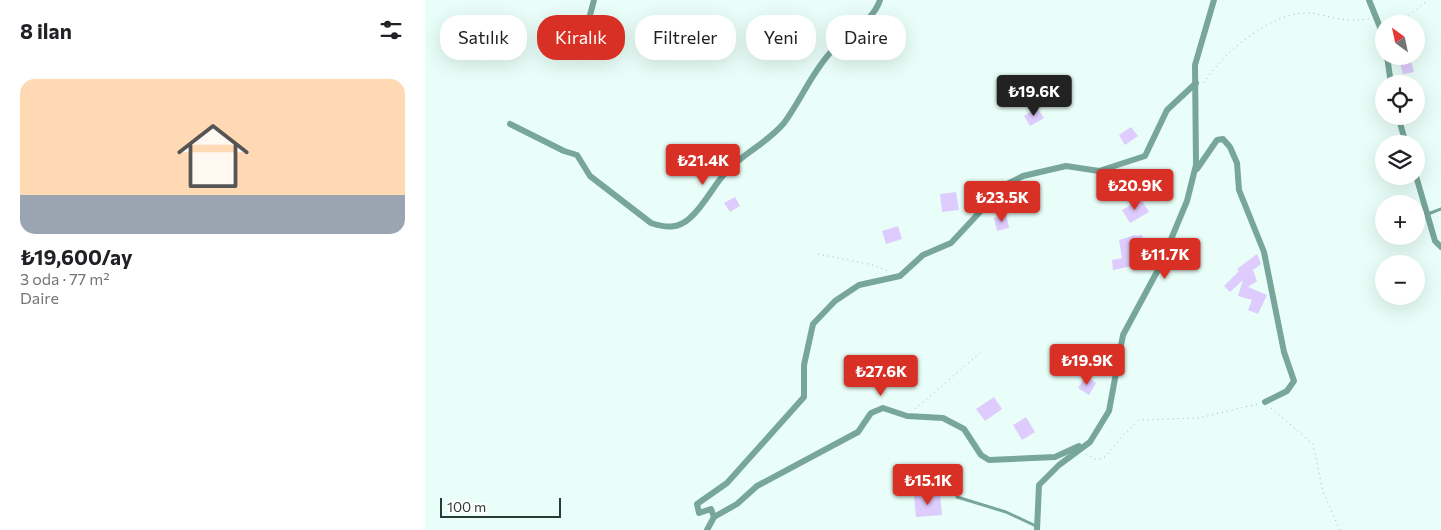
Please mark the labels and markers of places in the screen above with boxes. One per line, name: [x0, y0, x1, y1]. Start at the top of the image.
pin: ₺19.6K: [993, 74, 1075, 117]
pin: ₺21.4K: [662, 144, 744, 186]
pin: ₺20.9K: [1094, 168, 1176, 211]
pin: ₺23.5K: [961, 180, 1043, 223]
pin: ₺11.7K: [1124, 238, 1206, 280]
pin: ₺19.9K: [1046, 344, 1128, 386]
pin: ₺27.6K: [840, 354, 922, 397]
pin: ₺15.1K: [887, 464, 969, 506]

